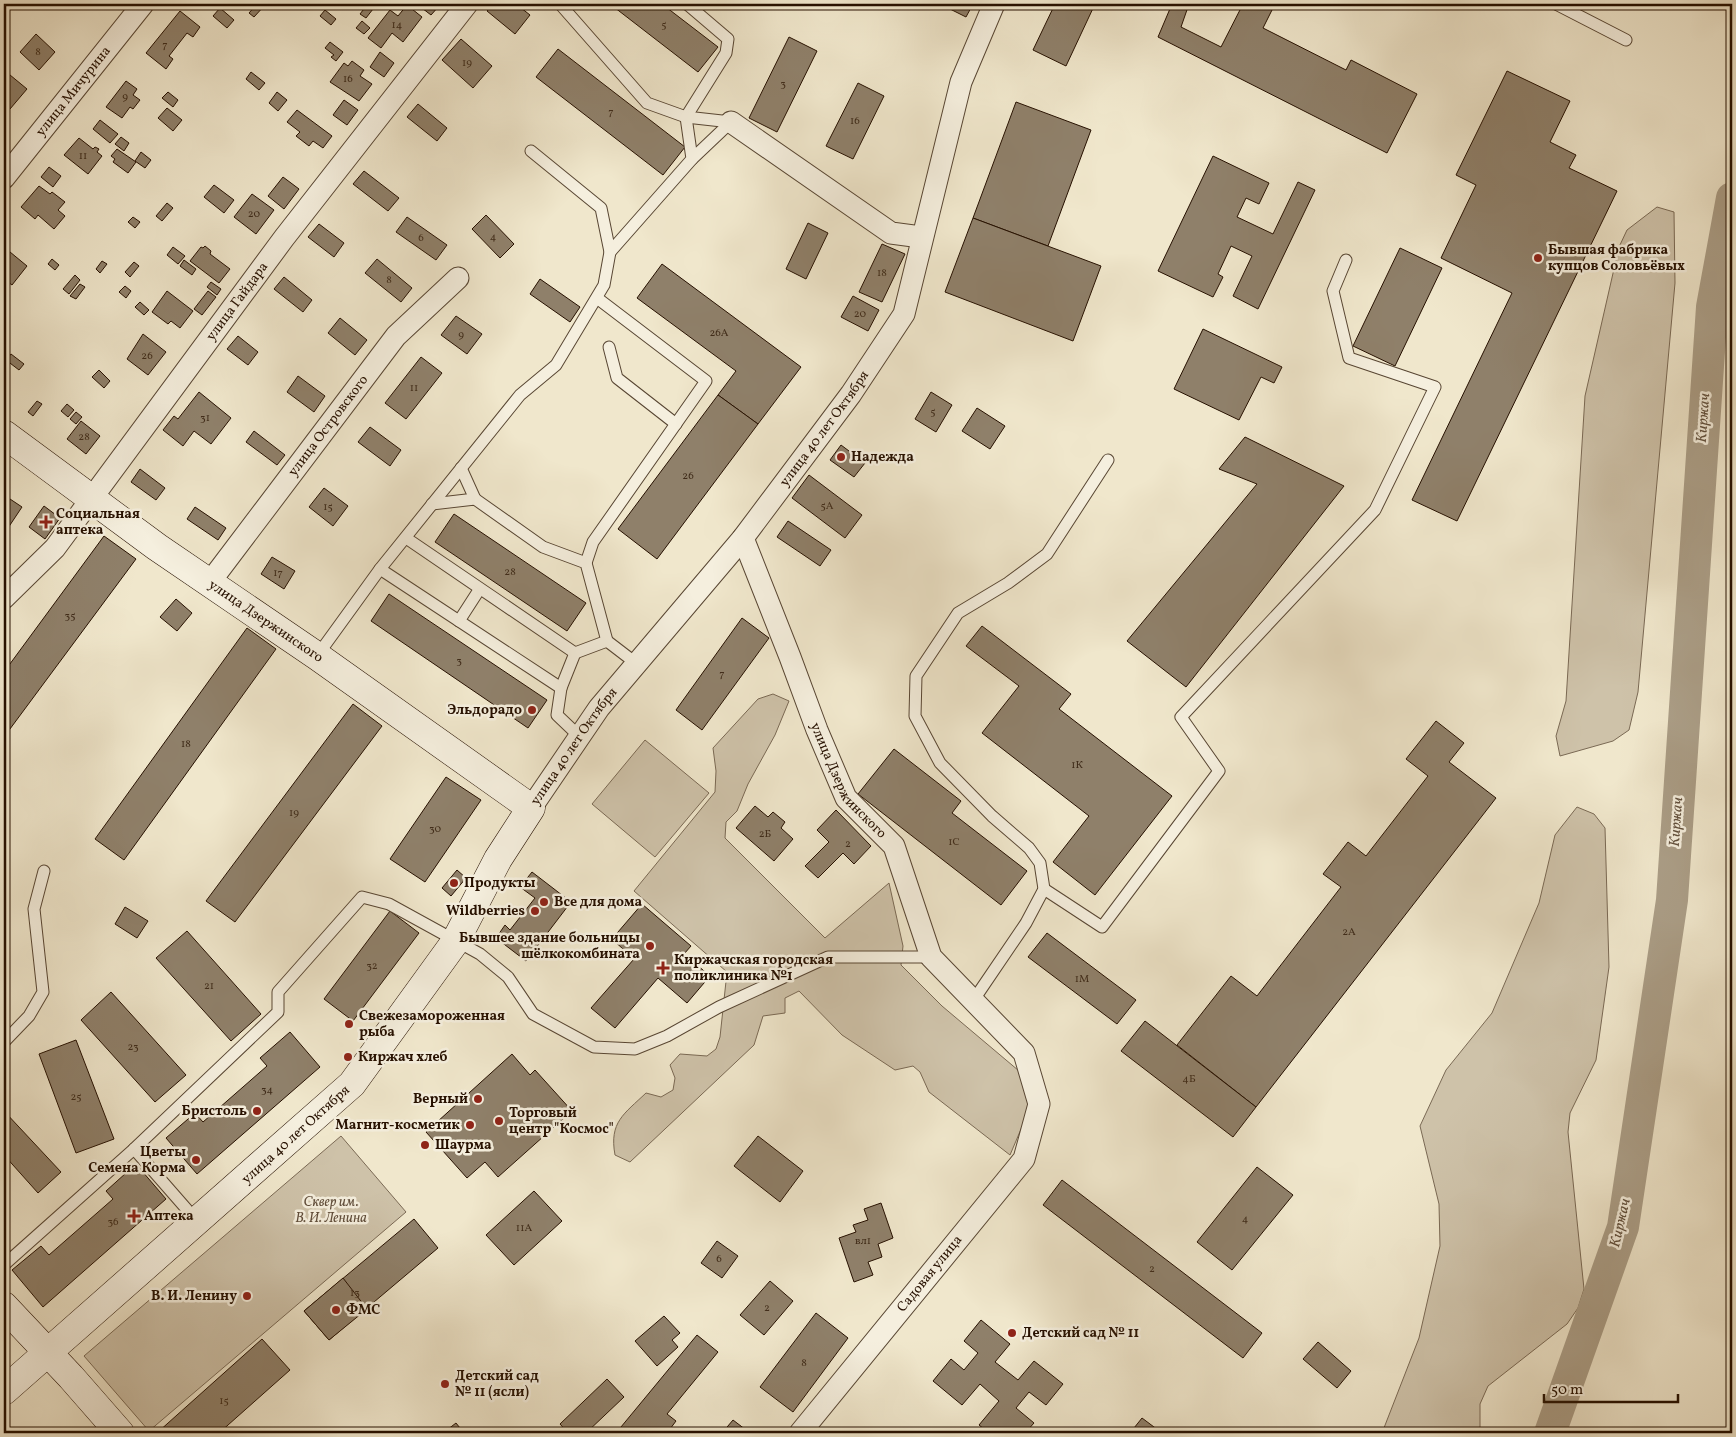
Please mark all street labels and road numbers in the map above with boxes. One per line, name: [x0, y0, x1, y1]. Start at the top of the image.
street label: улица Мичурина: [31, 42, 115, 140]
street label: улица Гайдара: [202, 258, 273, 345]
street label: улица 40 лет Октября: [775, 367, 873, 491]
street label: улица Островского: [284, 371, 373, 480]
street label: улица Дзержинского: [205, 575, 327, 667]
street label: улица 40 лет Октября: [526, 684, 622, 809]
street label: улица Дзержинского: [806, 720, 891, 843]
street label: улица 40 лет Октября: [238, 1081, 354, 1189]
street label: Садовая улица: [893, 1231, 967, 1317]

